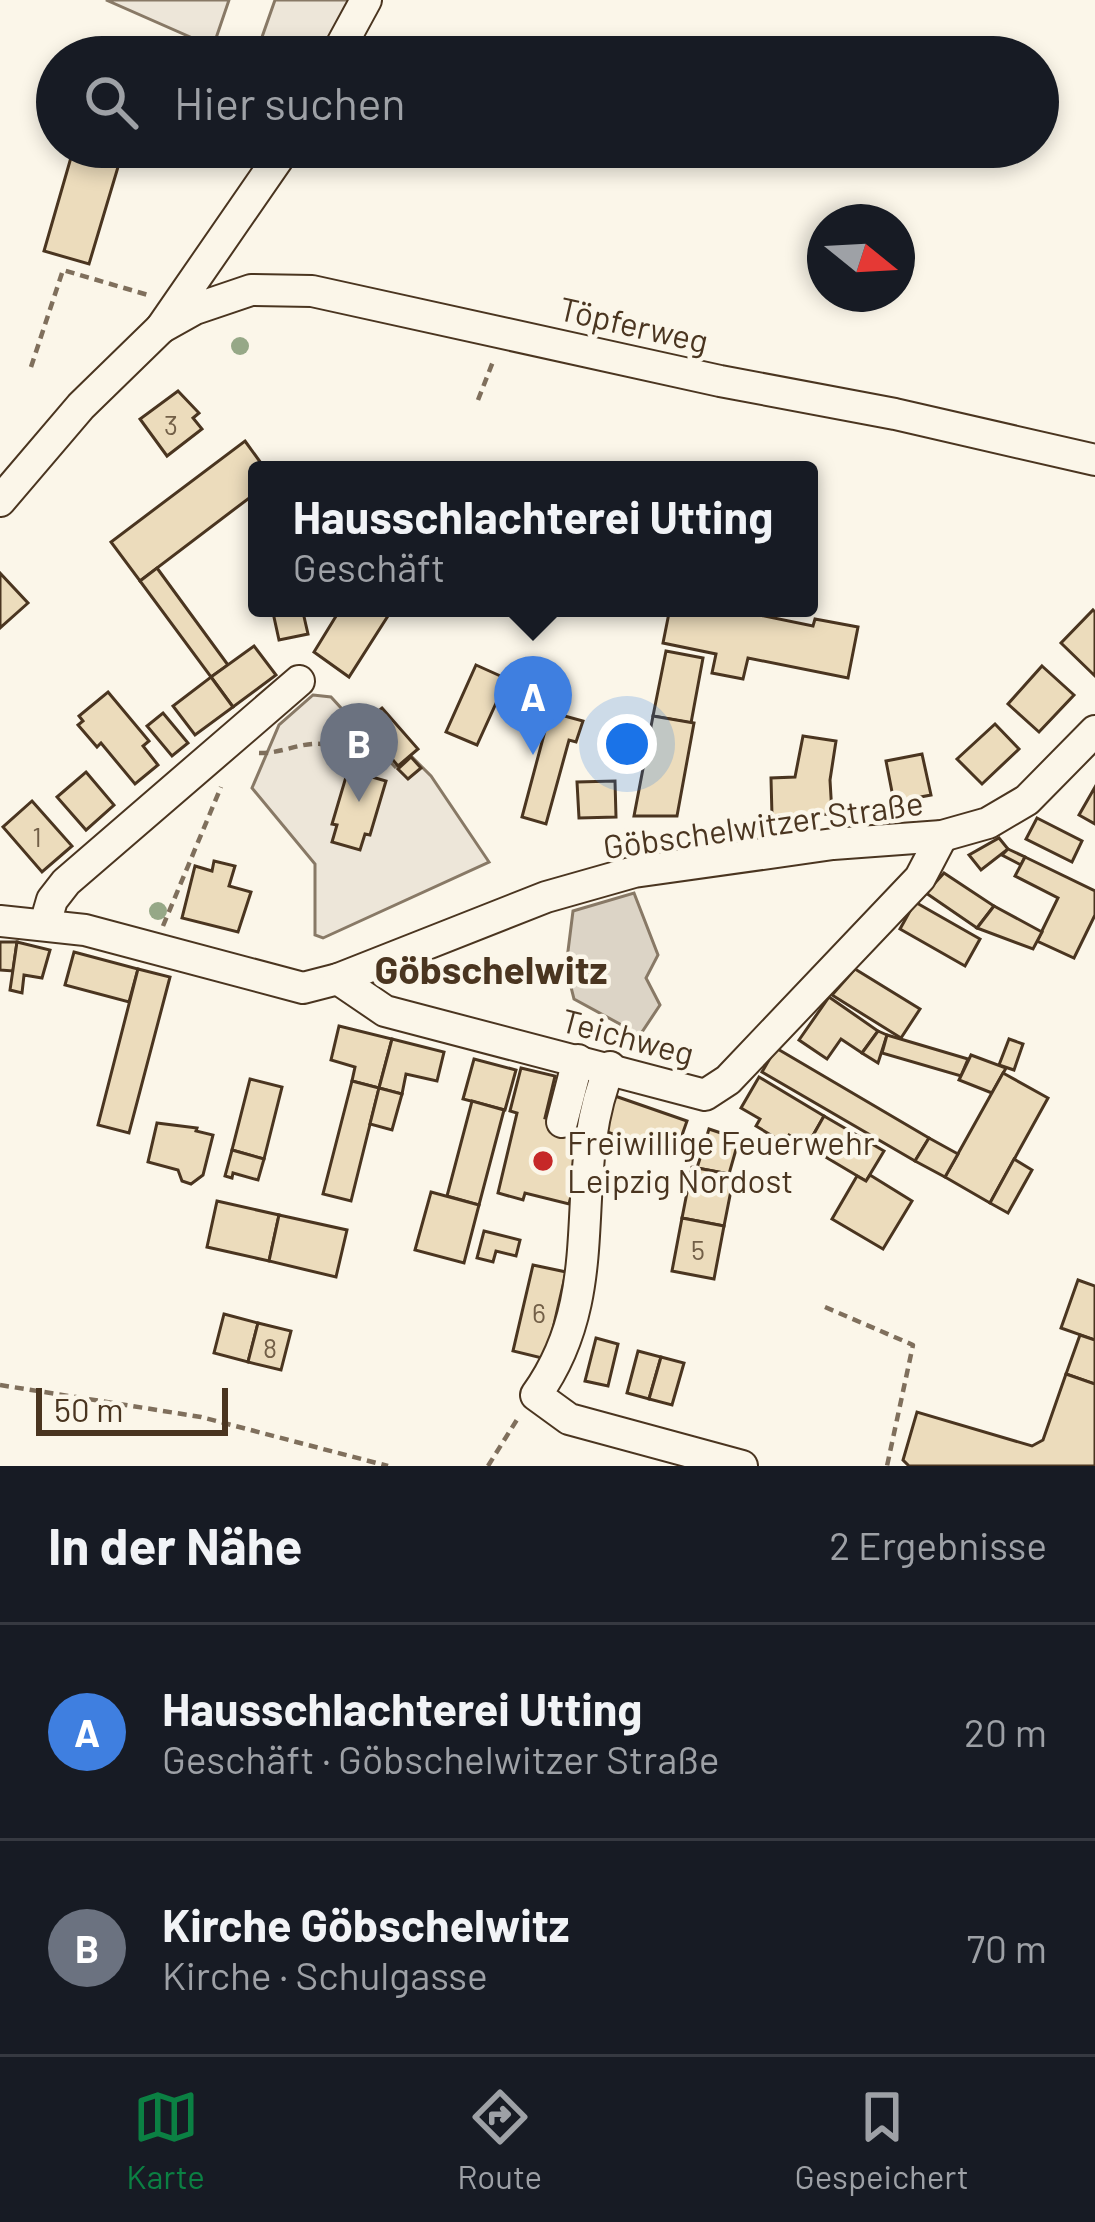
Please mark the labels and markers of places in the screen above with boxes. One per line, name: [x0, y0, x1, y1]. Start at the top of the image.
pin: A: [494, 656, 572, 755]
pin: B: [320, 703, 398, 802]
place label: Freiwillige Feuerwehr Leipzig Nordost: [567, 1122, 875, 1200]
marker: Freiwillige Feuerwehr Leipzig Nordost: [530, 1148, 556, 1174]

